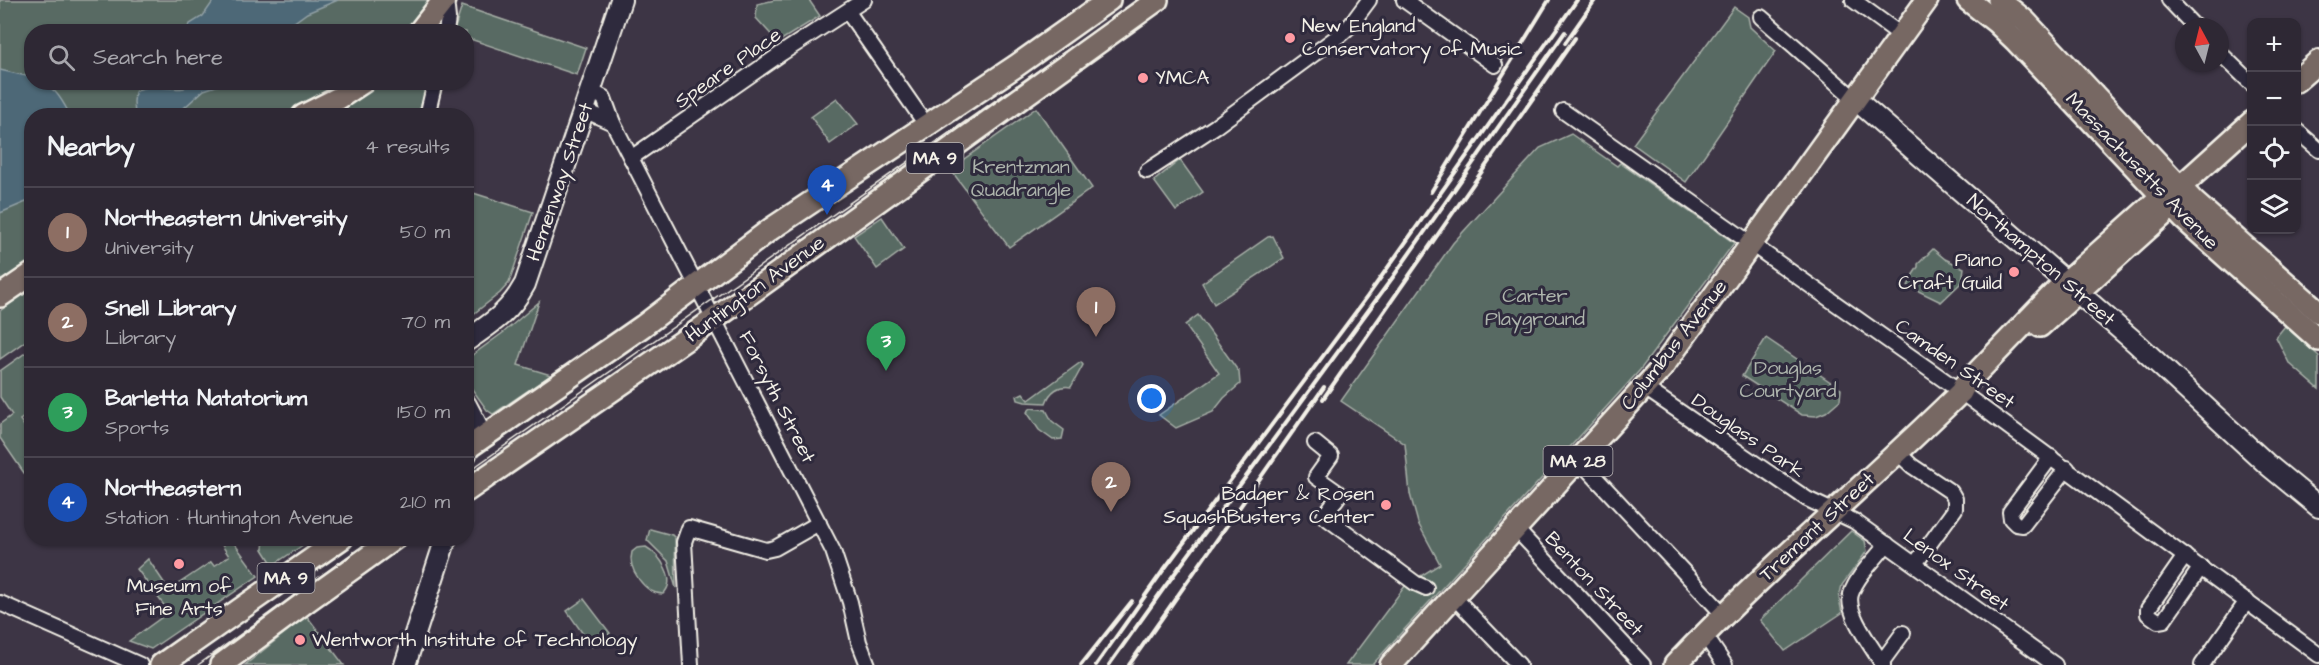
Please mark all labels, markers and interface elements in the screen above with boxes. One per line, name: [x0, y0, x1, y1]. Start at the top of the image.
place label: New England Conservatory of Music: [1302, 12, 1523, 64]
north arrow: [2175, 18, 2229, 72]
map controls: [2247, 18, 2301, 234]
button: +: [2247, 18, 2301, 72]
street label: Speare Place: [669, 21, 787, 115]
search box: [24, 24, 474, 90]
marker: New England Conservatory of Music: [1283, 31, 1297, 45]
icon: search: [45, 41, 78, 74]
text: Search here: [93, 42, 223, 73]
place label: YMCA: [1155, 64, 1209, 92]
marker: YMCA: [1136, 71, 1150, 85]
button: −: [2247, 72, 2301, 126]
street label: Massachusetts Avenue: [2059, 86, 2225, 256]
street label: Hemenway Street: [520, 99, 601, 266]
button: locate: [2247, 126, 2301, 180]
text: Nearby: [48, 129, 135, 165]
text: 4 results: [365, 133, 450, 161]
road number: MA 9: [906, 143, 964, 173]
park label: Krentzman Quadrangle: [971, 153, 1071, 205]
pin: 4: [808, 166, 846, 215]
button: layers: [2247, 180, 2301, 234]
street label: Northampton Street: [1961, 188, 2121, 332]
text: Northeastern University: [105, 203, 347, 234]
text: 1: [66, 218, 69, 246]
text: 50 m: [400, 218, 450, 246]
street label: Huntington Avenue: [680, 229, 831, 350]
text: University: [105, 234, 194, 262]
place label: Piano Craft Guild: [1898, 246, 2002, 297]
marker: Piano Craft Guild: [2007, 265, 2021, 279]
street label: Columbus Avenue: [1614, 274, 1734, 416]
park label: Carter Playground: [1485, 282, 1585, 334]
pin: 1: [1076, 288, 1116, 337]
text: Snell Library: [105, 293, 236, 324]
text: 2: [62, 308, 73, 336]
text: 70 m: [402, 308, 450, 336]
street label: Camden Street: [1889, 312, 2021, 416]
pin: 3: [866, 322, 906, 371]
text: Library: [105, 324, 176, 352]
street label: Forsyth Street: [731, 326, 822, 468]
park label: Douglas Courtyard: [1739, 354, 1837, 406]
text: Barletta Natatorium: [105, 383, 307, 414]
your location: [1137, 384, 1166, 413]
street label: Douglass Park: [1685, 387, 1810, 486]
text: 3: [62, 398, 73, 426]
text: 150 m: [397, 398, 450, 426]
text: Sports: [105, 414, 169, 442]
road number: MA 28: [1544, 446, 1612, 476]
pin: 2: [1092, 462, 1130, 512]
street label: Tremont Street: [1753, 466, 1881, 588]
text: Northeastern: [105, 473, 241, 504]
place label: Badger & Rosen SquashBusters Center: [1163, 480, 1374, 531]
text: 4: [61, 488, 74, 516]
text: 210 m: [400, 488, 450, 516]
marker: Badger & Rosen SquashBusters Center: [1379, 498, 1393, 512]
text: Station · Huntington Avenue: [105, 504, 353, 532]
street label: Lenox Street: [1897, 522, 2015, 618]
street label: Benton Street: [1538, 525, 1650, 643]
marker: Museum of Fine Arts: [172, 557, 186, 571]
road number: MA 9: [258, 563, 314, 593]
place label: Museum of Fine Arts: [127, 572, 231, 623]
place label: Wentworth Institute of Technology: [312, 626, 637, 655]
marker: Wentworth Institute of Technology: [293, 633, 307, 647]

